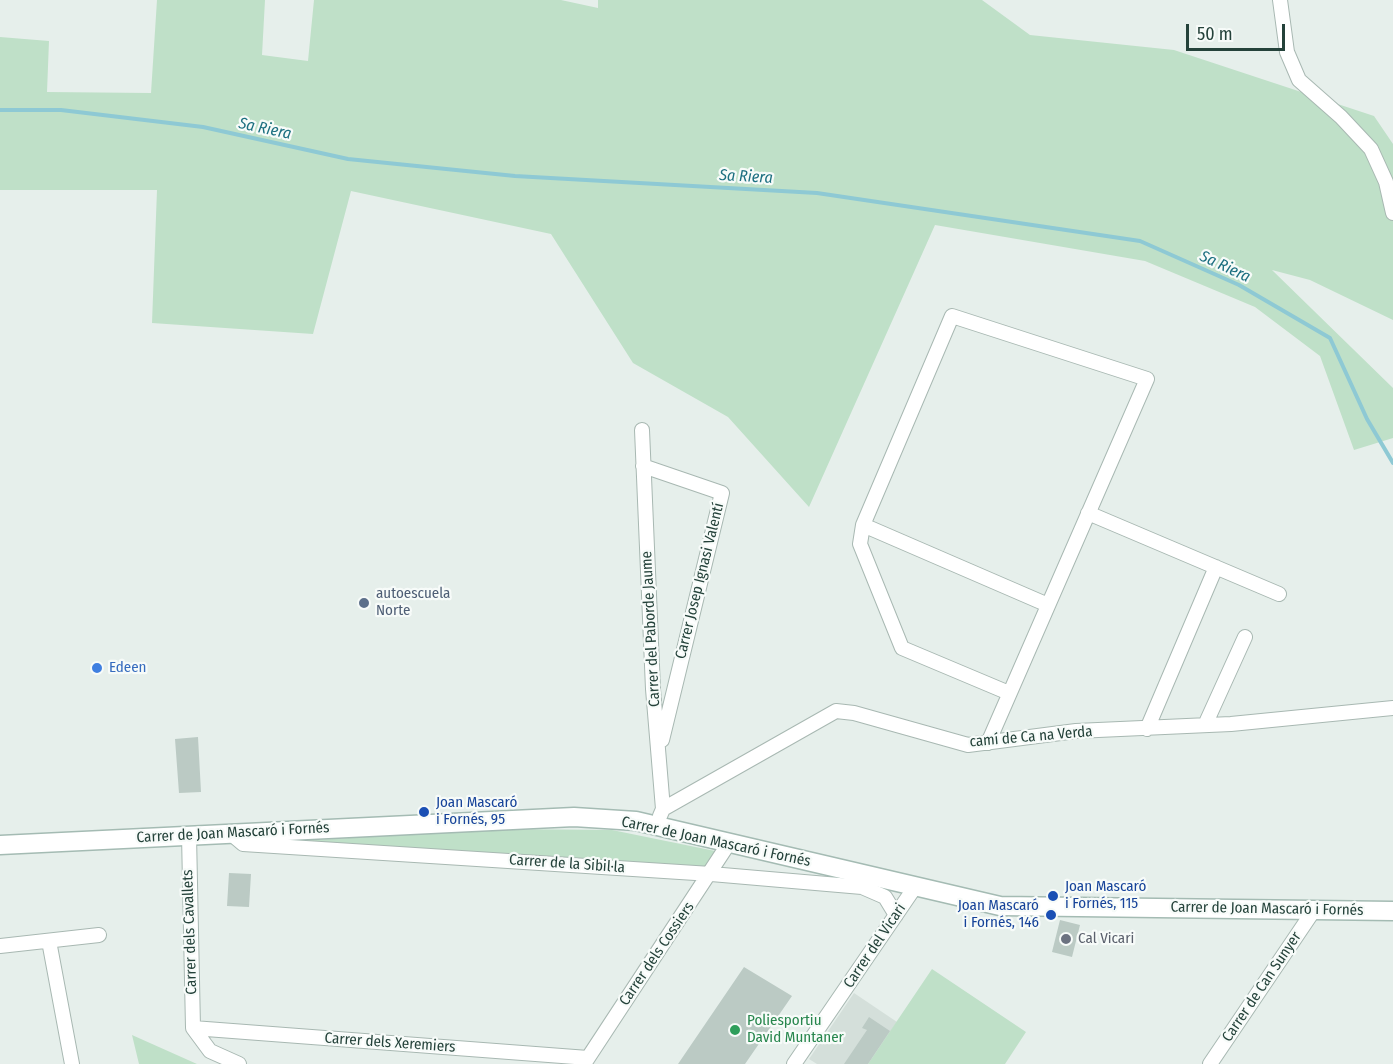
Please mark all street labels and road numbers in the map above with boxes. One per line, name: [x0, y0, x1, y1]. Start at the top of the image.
street label: Carrer Josep Ignasi Valentí: [672, 501, 728, 661]
street label: Carrer del Paborde Jaume: [638, 550, 664, 708]
street label: camí de Ca na Verda: [969, 723, 1093, 751]
street label: Carrer de Joan Mascaró i Fornés: [620, 813, 812, 871]
street label: Carrer de Joan Mascaró i Fornés: [136, 819, 330, 847]
street label: Carrer de la Sibil·la: [509, 851, 625, 877]
street label: Carrer dels Cavallets: [179, 869, 201, 995]
street label: Carrer de Joan Mascaró i Fornés: [1170, 898, 1364, 920]
street label: Carrer dels Cossiers: [616, 899, 698, 1009]
street label: Carrer del Vicari: [840, 900, 910, 992]
street label: Carrer de Can Sunyer: [1219, 929, 1305, 1045]
street label: Carrer dels Xeremiers: [324, 1029, 456, 1057]

